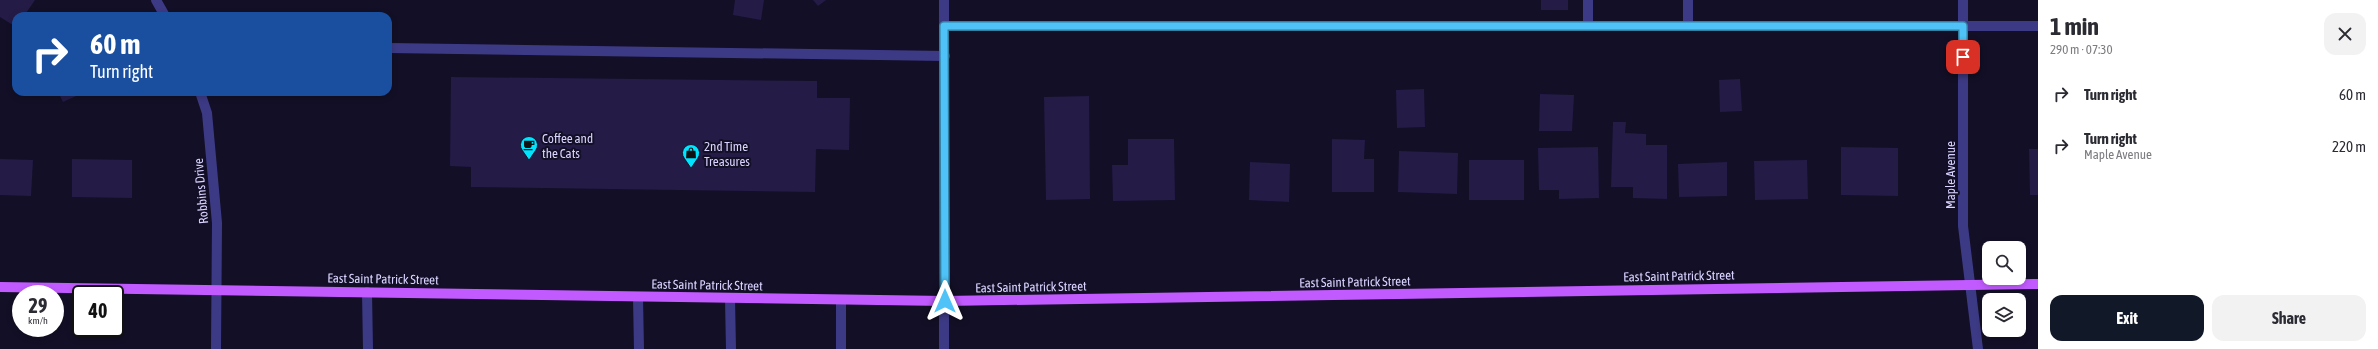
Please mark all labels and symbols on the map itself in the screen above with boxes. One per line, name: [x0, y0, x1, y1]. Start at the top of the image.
pin: [1946, 40, 1980, 74]
place label: Coffee and the Cats: [542, 131, 593, 161]
cafe icon: Coffee and the Cats: [519, 135, 539, 160]
place label: 2nd Time Treasures: [704, 139, 750, 169]
street label: Maple Avenue: [1943, 141, 1958, 209]
shop icon: 2nd Time Treasures: [681, 143, 701, 168]
street label: Robbins Drive: [191, 157, 211, 224]
street label: East Saint Patrick Street: [1623, 268, 1735, 284]
street label: East Saint Patrick Street: [327, 271, 439, 287]
street label: East Saint Patrick Street: [1299, 274, 1411, 290]
street label: East Saint Patrick Street: [651, 277, 763, 293]
street label: East Saint Patrick Street: [975, 279, 1087, 295]
position arrow: [924, 280, 966, 322]
speed limit sign: 40: [72, 285, 124, 337]

